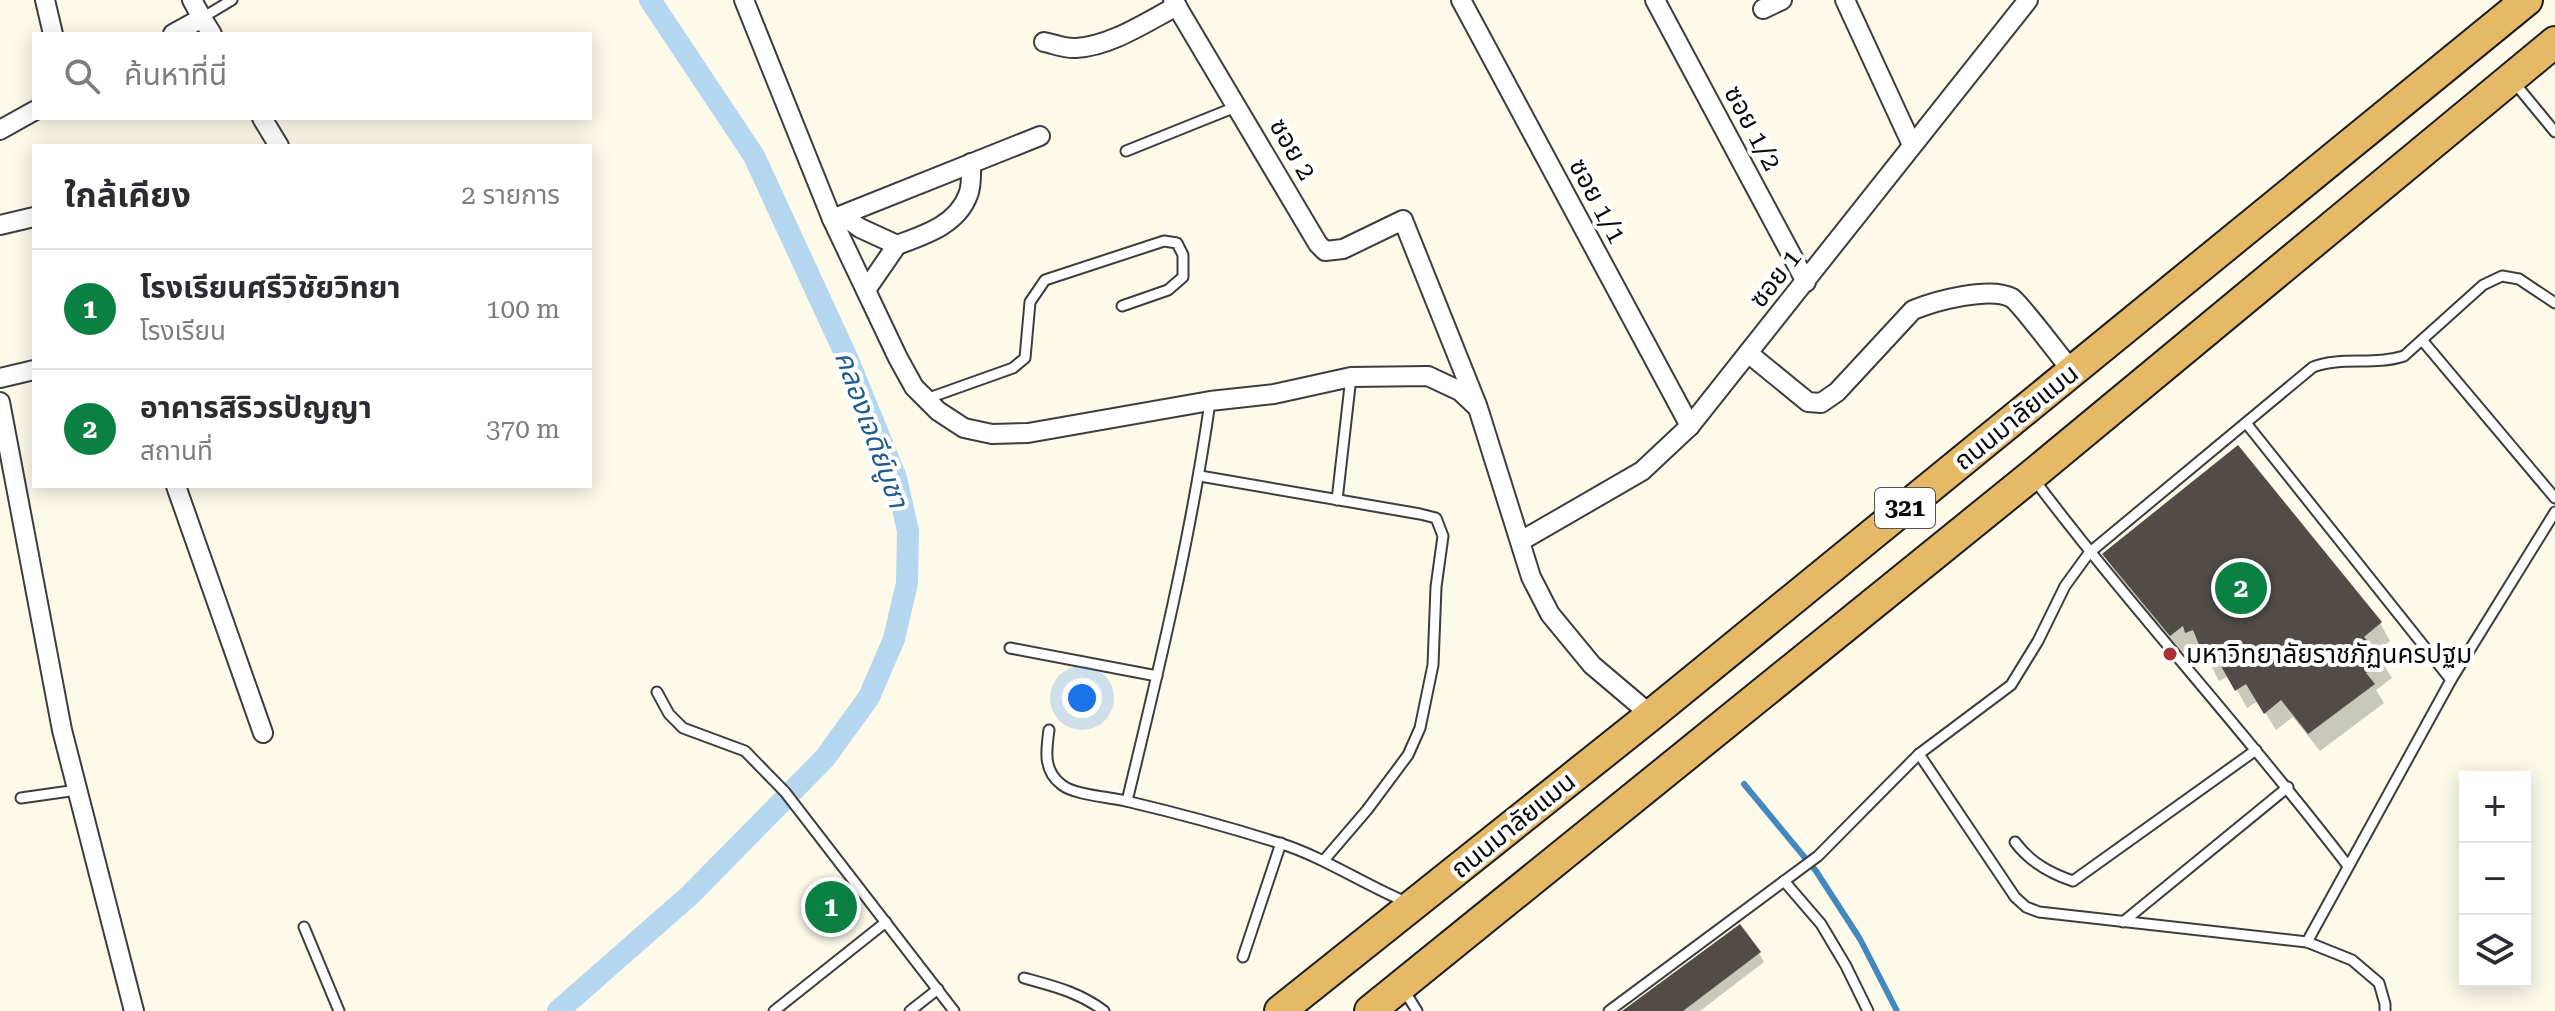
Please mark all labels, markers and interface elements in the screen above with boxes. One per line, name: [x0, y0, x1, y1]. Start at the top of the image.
search box: [32, 32, 592, 120]
icon: search: [60, 54, 104, 98]
text: ค้นหาที่นี่: [124, 57, 227, 92]
street label: ซอย 1/2: [1718, 81, 1788, 175]
street label: ซอย 2: [1264, 113, 1322, 185]
street label: ซอย 1/1: [1563, 154, 1633, 248]
text: ใกล้เคียง: [64, 175, 191, 215]
text: 2 รายการ: [461, 180, 560, 210]
street label: ซอย 1: [1743, 243, 1807, 313]
text: โรงเรียนศรีวิชัยวิทยา: [140, 270, 401, 305]
text: 1: [83, 294, 97, 324]
text: 100 m: [486, 294, 560, 324]
text: โรงเรียน: [140, 316, 226, 346]
water label: คลองเจดีย์บูชา: [827, 346, 916, 514]
street label: ถนนมาลัยแมน: [1948, 358, 2084, 476]
text: อาคารสิริวรปัญญา: [140, 390, 372, 425]
text: 2: [83, 414, 97, 444]
text: 370 m: [486, 414, 560, 444]
text: สถานที่: [140, 436, 213, 466]
road number: 321: [1875, 488, 1935, 528]
pin: 2: [2215, 558, 2267, 618]
place label: มหาวิทยาลัยราชภัฏนครปฐม: [2186, 639, 2472, 669]
marker: มหาวิทยาลัยราชภัฏนครปฐม: [2161, 645, 2179, 663]
your location: [1062, 678, 1102, 718]
street label: ถนนมาลัยแมน: [1445, 766, 1581, 884]
map controls: [2459, 771, 2531, 987]
button: +: [2459, 771, 2531, 843]
button: −: [2459, 843, 2531, 915]
pin: 1: [805, 877, 857, 937]
button: layers: [2459, 915, 2531, 987]

